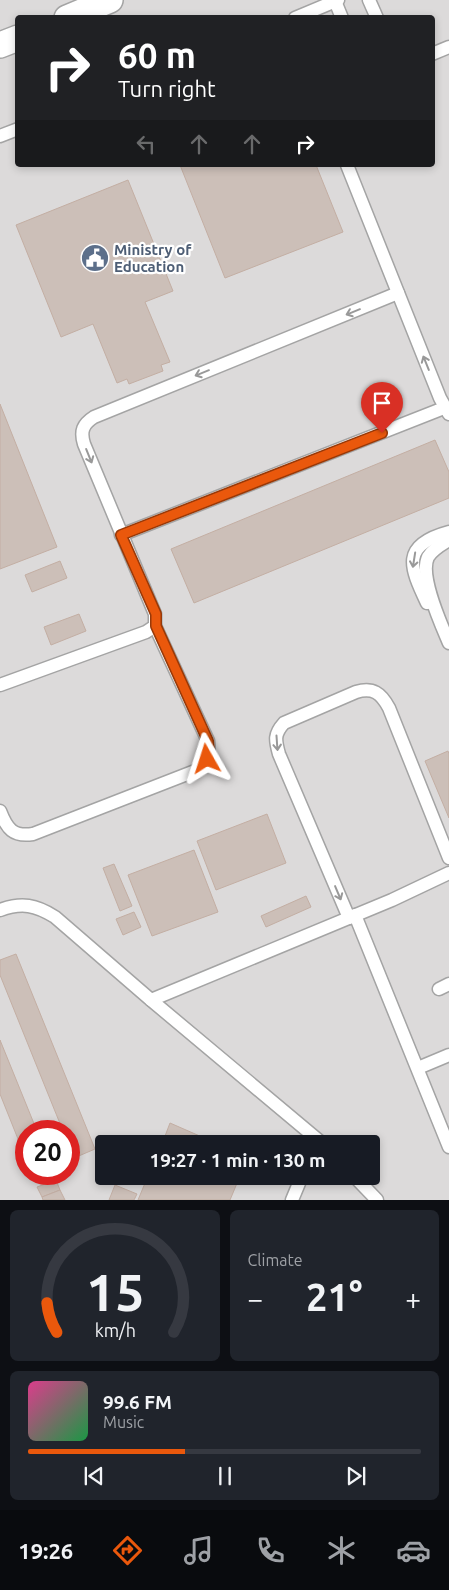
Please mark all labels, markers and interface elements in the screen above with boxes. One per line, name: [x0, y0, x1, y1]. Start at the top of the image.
icon: right: [35, 35, 100, 100]
text: 60 m: [118, 35, 196, 75]
text: Turn right: [118, 76, 216, 101]
icon: left: [132, 130, 160, 158]
icon: ahead: [185, 130, 213, 158]
icon: ahead: [238, 130, 266, 158]
icon: right: [291, 130, 319, 158]
place label: Ministry of Education: [114, 241, 192, 275]
public building icon: Ministry of Education: [80, 243, 110, 273]
one-way arrow: [346, 307, 361, 317]
one-way arrow: [421, 356, 430, 371]
one-way arrow: [195, 369, 210, 378]
pin: [361, 382, 403, 433]
icon: arrive: [368, 389, 396, 417]
one-way arrow: [85, 448, 94, 463]
one-way arrow: [409, 552, 419, 568]
position arrow: [180, 732, 232, 784]
one-way arrow: [273, 734, 282, 750]
one-way arrow: [333, 885, 343, 900]
speed limit sign: 20: [15, 1120, 80, 1185]
text: 19:27 · 1 min · 130 m: [150, 1149, 325, 1171]
text: Climate: [248, 1251, 303, 1269]
text: 15: [85, 1263, 144, 1321]
text: 21°: [306, 1276, 362, 1318]
text: −: [248, 1283, 263, 1314]
text: +: [405, 1283, 421, 1314]
text: km/h: [94, 1320, 135, 1340]
text: 99.6 FM: [103, 1391, 172, 1413]
text: Music: [103, 1413, 144, 1431]
icon: previous: [80, 1462, 108, 1490]
icon: pause: [211, 1462, 239, 1490]
icon: next: [342, 1462, 370, 1490]
icon: directions: [110, 1533, 145, 1568]
icon: music: [181, 1533, 216, 1568]
icon: phone: [253, 1533, 288, 1568]
icon: climate: [324, 1533, 359, 1568]
icon: car: [396, 1533, 431, 1568]
text: 19:26: [18, 1538, 73, 1563]

